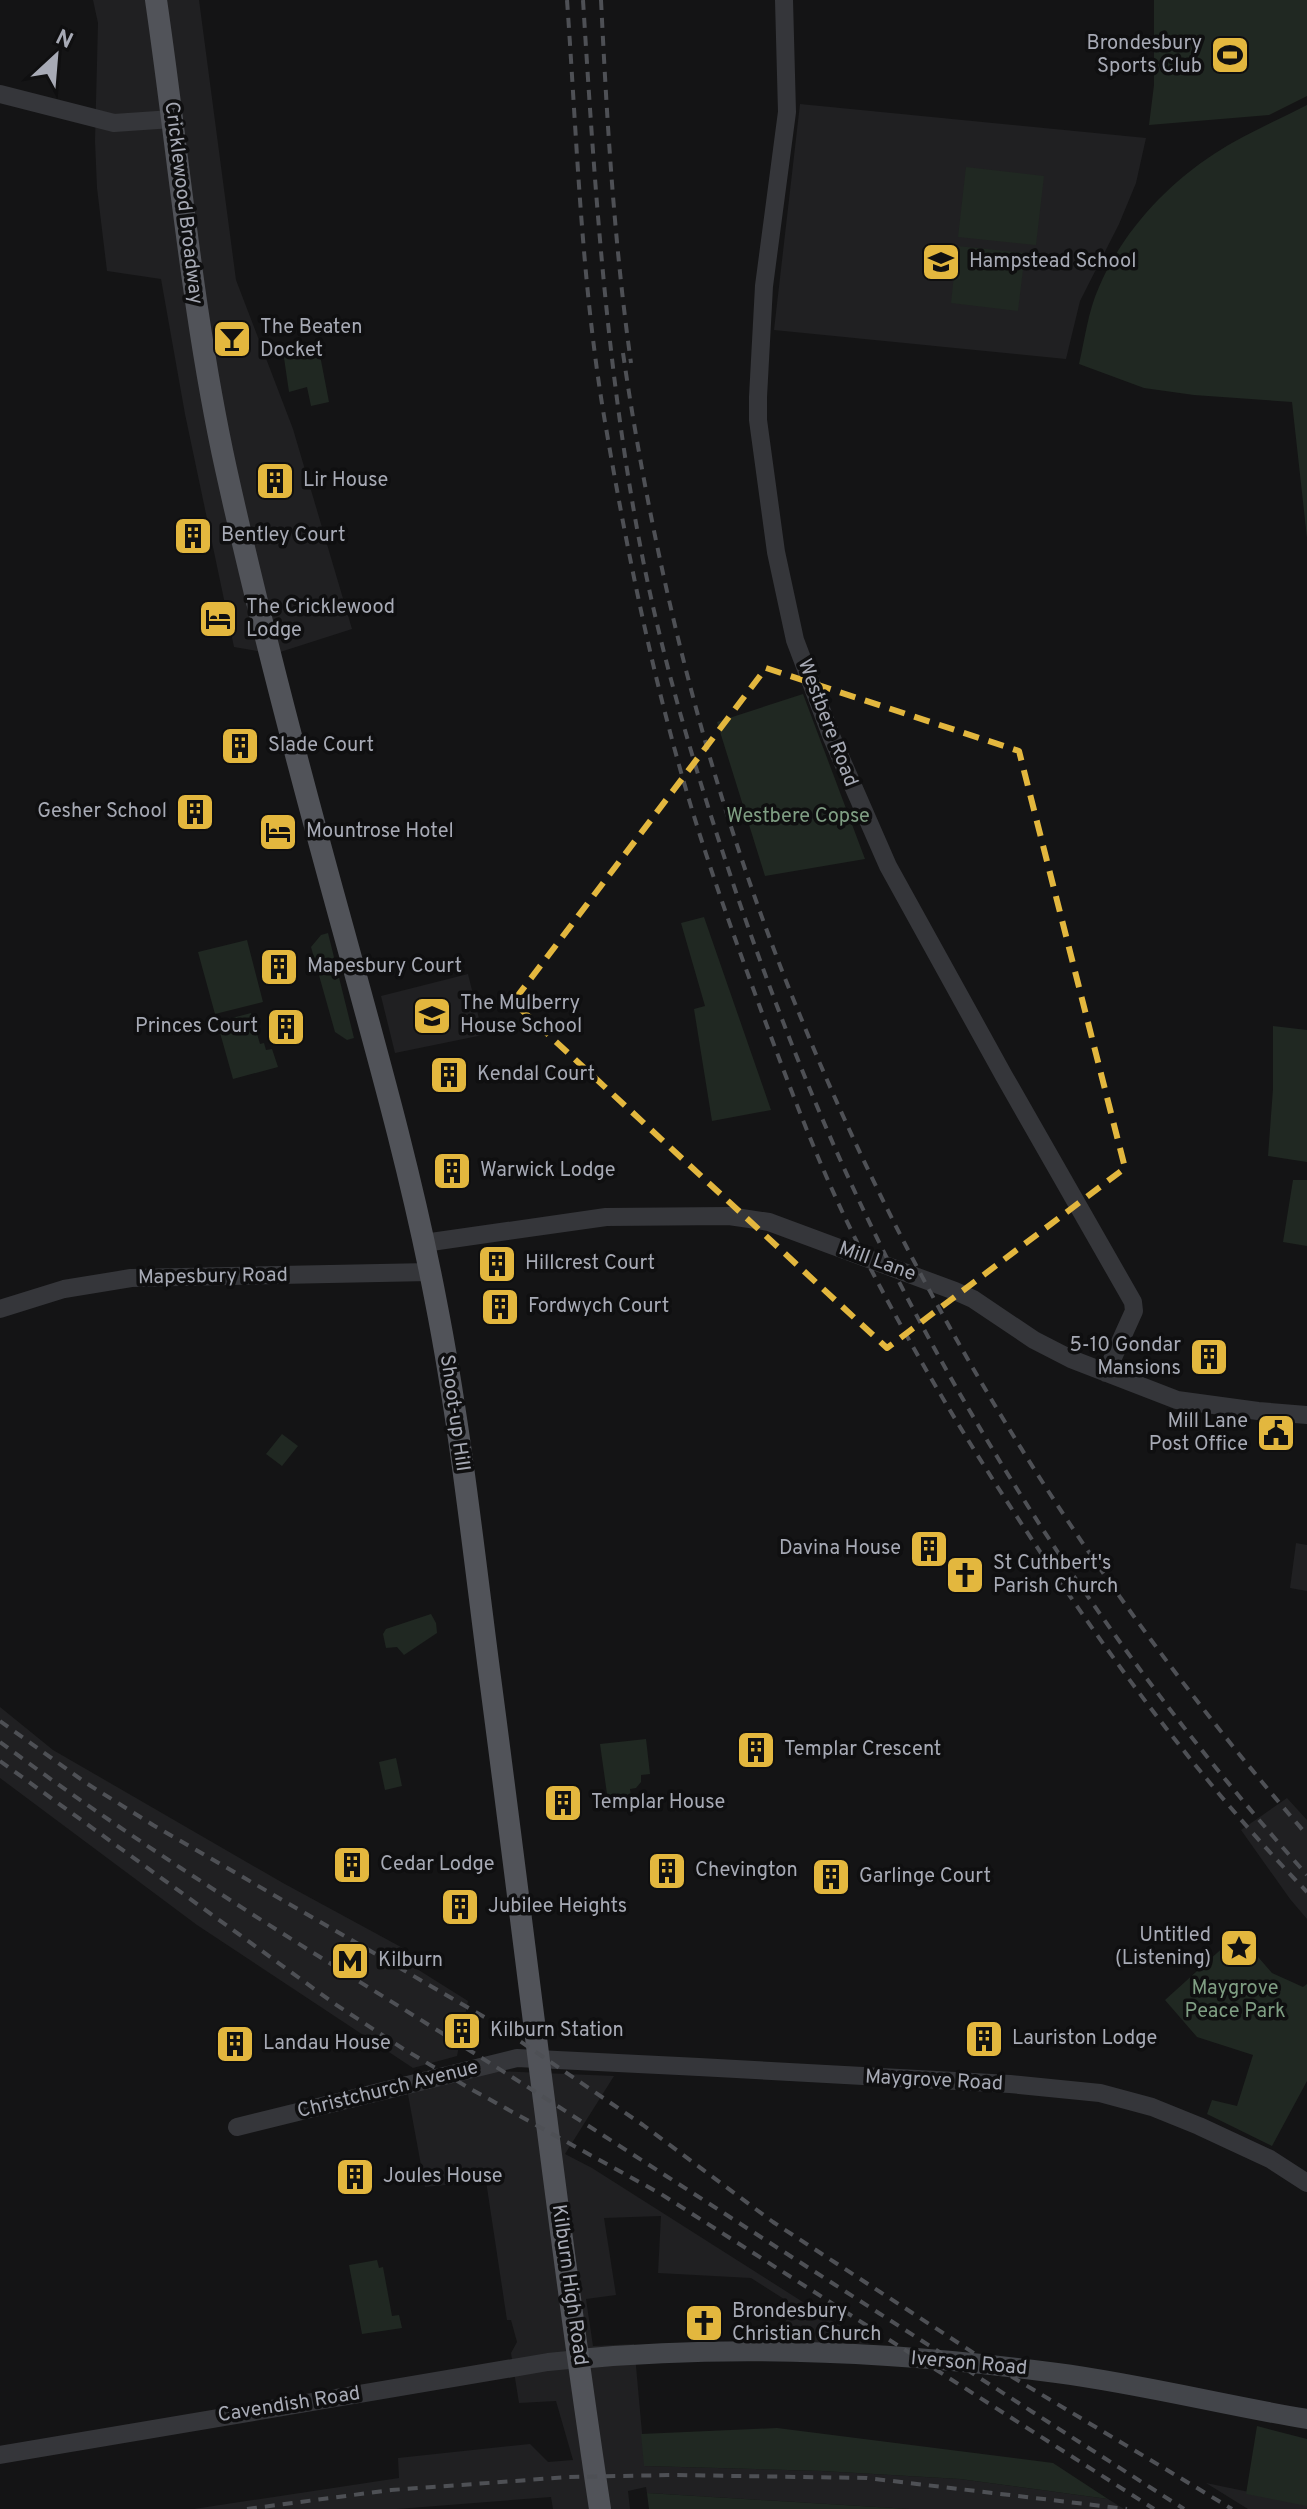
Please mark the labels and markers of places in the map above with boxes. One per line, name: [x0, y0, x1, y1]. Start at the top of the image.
place label: Brondesbury Sports Club: [1087, 31, 1202, 80]
sports icon: Brondesbury Sports Club: [1209, 34, 1251, 76]
school or university icon: Hampstead School: [920, 241, 962, 283]
place label: Hampstead School: [969, 249, 1137, 275]
place label: The Beaten Docket: [260, 315, 362, 364]
bar icon: The Beaten Docket: [211, 318, 253, 360]
building icon: Lir House: [254, 460, 296, 502]
place label: Lir House: [303, 468, 388, 494]
building icon: Bentley Court: [172, 515, 214, 557]
place label: Bentley Court: [221, 523, 346, 549]
place label: The Cricklewood Lodge: [246, 595, 395, 644]
hotel icon: The Cricklewood Lodge: [197, 598, 239, 640]
building icon: Slade Court: [219, 725, 261, 767]
place label: Slade Court: [268, 733, 374, 759]
building icon: Gesher School: [174, 791, 216, 833]
place label: Gesher School: [37, 799, 167, 825]
hotel icon: Mountrose Hotel: [257, 811, 299, 853]
place label: Mountrose Hotel: [306, 819, 454, 845]
building icon: Mapesbury Court: [258, 946, 300, 988]
place label: Mapesbury Court: [307, 954, 462, 980]
place label: The Mulberry House School: [460, 991, 582, 1040]
school or university icon: The Mulberry House School: [411, 995, 453, 1037]
building icon: Princes Court: [265, 1006, 307, 1048]
place label: Princes Court: [135, 1014, 258, 1040]
building icon: Kendal Court: [428, 1054, 470, 1096]
place label: Kendal Court: [477, 1062, 595, 1088]
building icon: Warwick Lodge: [431, 1150, 473, 1192]
place label: Warwick Lodge: [480, 1158, 615, 1184]
building icon: Hillcrest Court: [476, 1243, 518, 1285]
place label: Hillcrest Court: [525, 1251, 655, 1277]
building icon: Fordwych Court: [479, 1286, 521, 1328]
place label: Fordwych Court: [528, 1294, 669, 1320]
place label: 5-10 Gondar Mansions: [1069, 1333, 1181, 1382]
building icon: 5-10 Gondar Mansions: [1188, 1336, 1230, 1378]
place label: Mill Lane Post Office: [1149, 1409, 1248, 1458]
public building icon: Mill Lane Post Office: [1255, 1412, 1297, 1454]
building icon: Davina House: [908, 1528, 950, 1570]
place label: Davina House: [779, 1536, 901, 1562]
place label: St Cuthbert's Parish Church: [993, 1551, 1118, 1600]
church icon: St Cuthbert's Parish Church: [944, 1554, 986, 1596]
building icon: Templar Crescent: [735, 1729, 777, 1771]
place label: Templar Crescent: [784, 1737, 941, 1763]
building icon: Templar House: [542, 1782, 584, 1824]
place label: Templar House: [591, 1790, 725, 1816]
building icon: Cedar Lodge: [331, 1844, 373, 1886]
building icon: Chevington: [646, 1850, 688, 1892]
place label: Cedar Lodge: [380, 1852, 494, 1878]
building icon: Garlinge Court: [810, 1856, 852, 1898]
place label: Chevington: [695, 1858, 798, 1884]
place label: Garlinge Court: [859, 1864, 991, 1890]
building icon: Jubilee Heights: [439, 1886, 481, 1928]
place label: Jubilee Heights: [488, 1894, 627, 1920]
place label: Untitled (Listening): [1115, 1923, 1211, 1972]
place icon: Untitled (Listening): [1218, 1927, 1260, 1969]
metro station icon: Kilburn: [329, 1940, 371, 1982]
place label: Kilburn: [378, 1948, 443, 1974]
building icon: Kilburn Station: [441, 2010, 483, 2052]
place label: Kilburn Station: [490, 2018, 624, 2044]
building icon: Lauriston Lodge: [963, 2018, 1005, 2060]
building icon: Landau House: [214, 2023, 256, 2065]
place label: Lauriston Lodge: [1012, 2026, 1157, 2052]
place label: Landau House: [263, 2031, 391, 2057]
building icon: Joules House: [334, 2156, 376, 2198]
place label: Joules House: [383, 2164, 503, 2190]
place label: Brondesbury Christian Church: [732, 2299, 882, 2348]
church icon: Brondesbury Christian Church: [683, 2302, 725, 2344]

